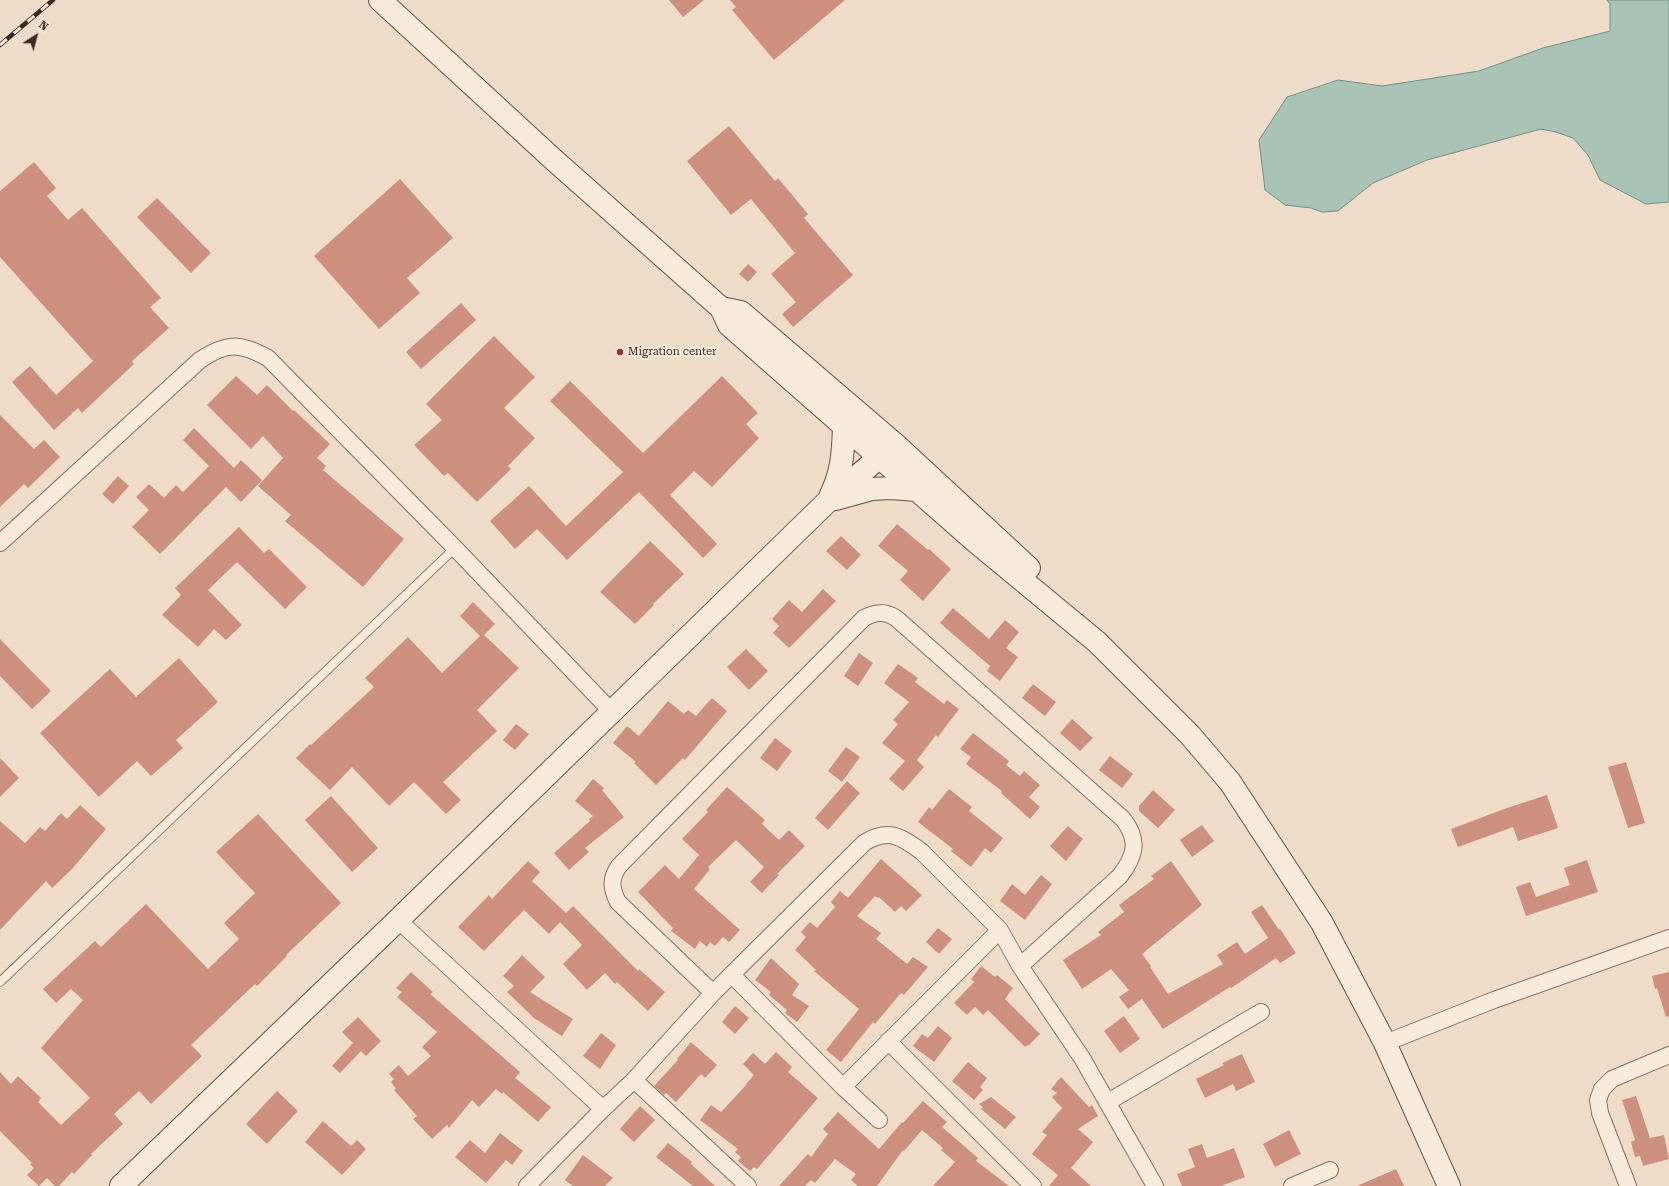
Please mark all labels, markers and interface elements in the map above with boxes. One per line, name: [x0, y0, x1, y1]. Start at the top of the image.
north arrow: [16, 16, 56, 56]
text: N: [36, 18, 51, 34]
place label: Migration center: [628, 345, 717, 359]
marker: Migration center: [615, 347, 625, 357]

